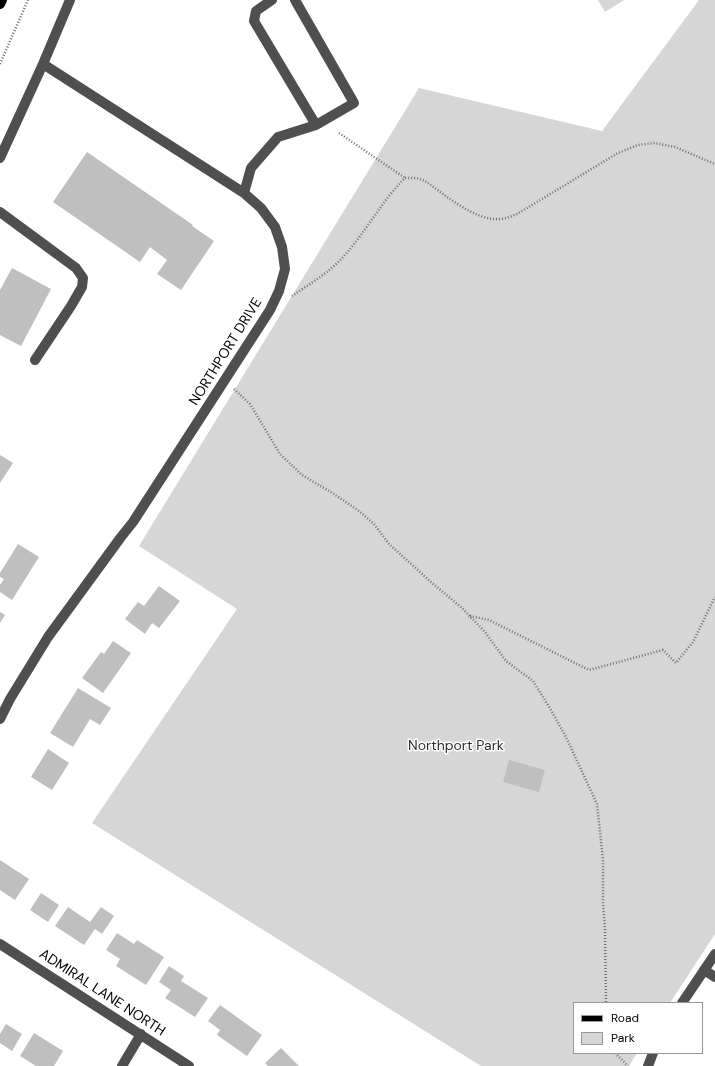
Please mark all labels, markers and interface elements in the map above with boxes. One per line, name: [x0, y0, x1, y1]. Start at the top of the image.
street label: NORTHPORT DRIVE: [186, 295, 266, 409]
park label: Northport Park: [408, 738, 504, 754]
street label: ADMIRAL LANE NORTH: [36, 946, 168, 1040]
legend: [573, 1002, 703, 1054]
text: Road: [611, 1010, 639, 1026]
text: Park: [611, 1030, 635, 1046]

